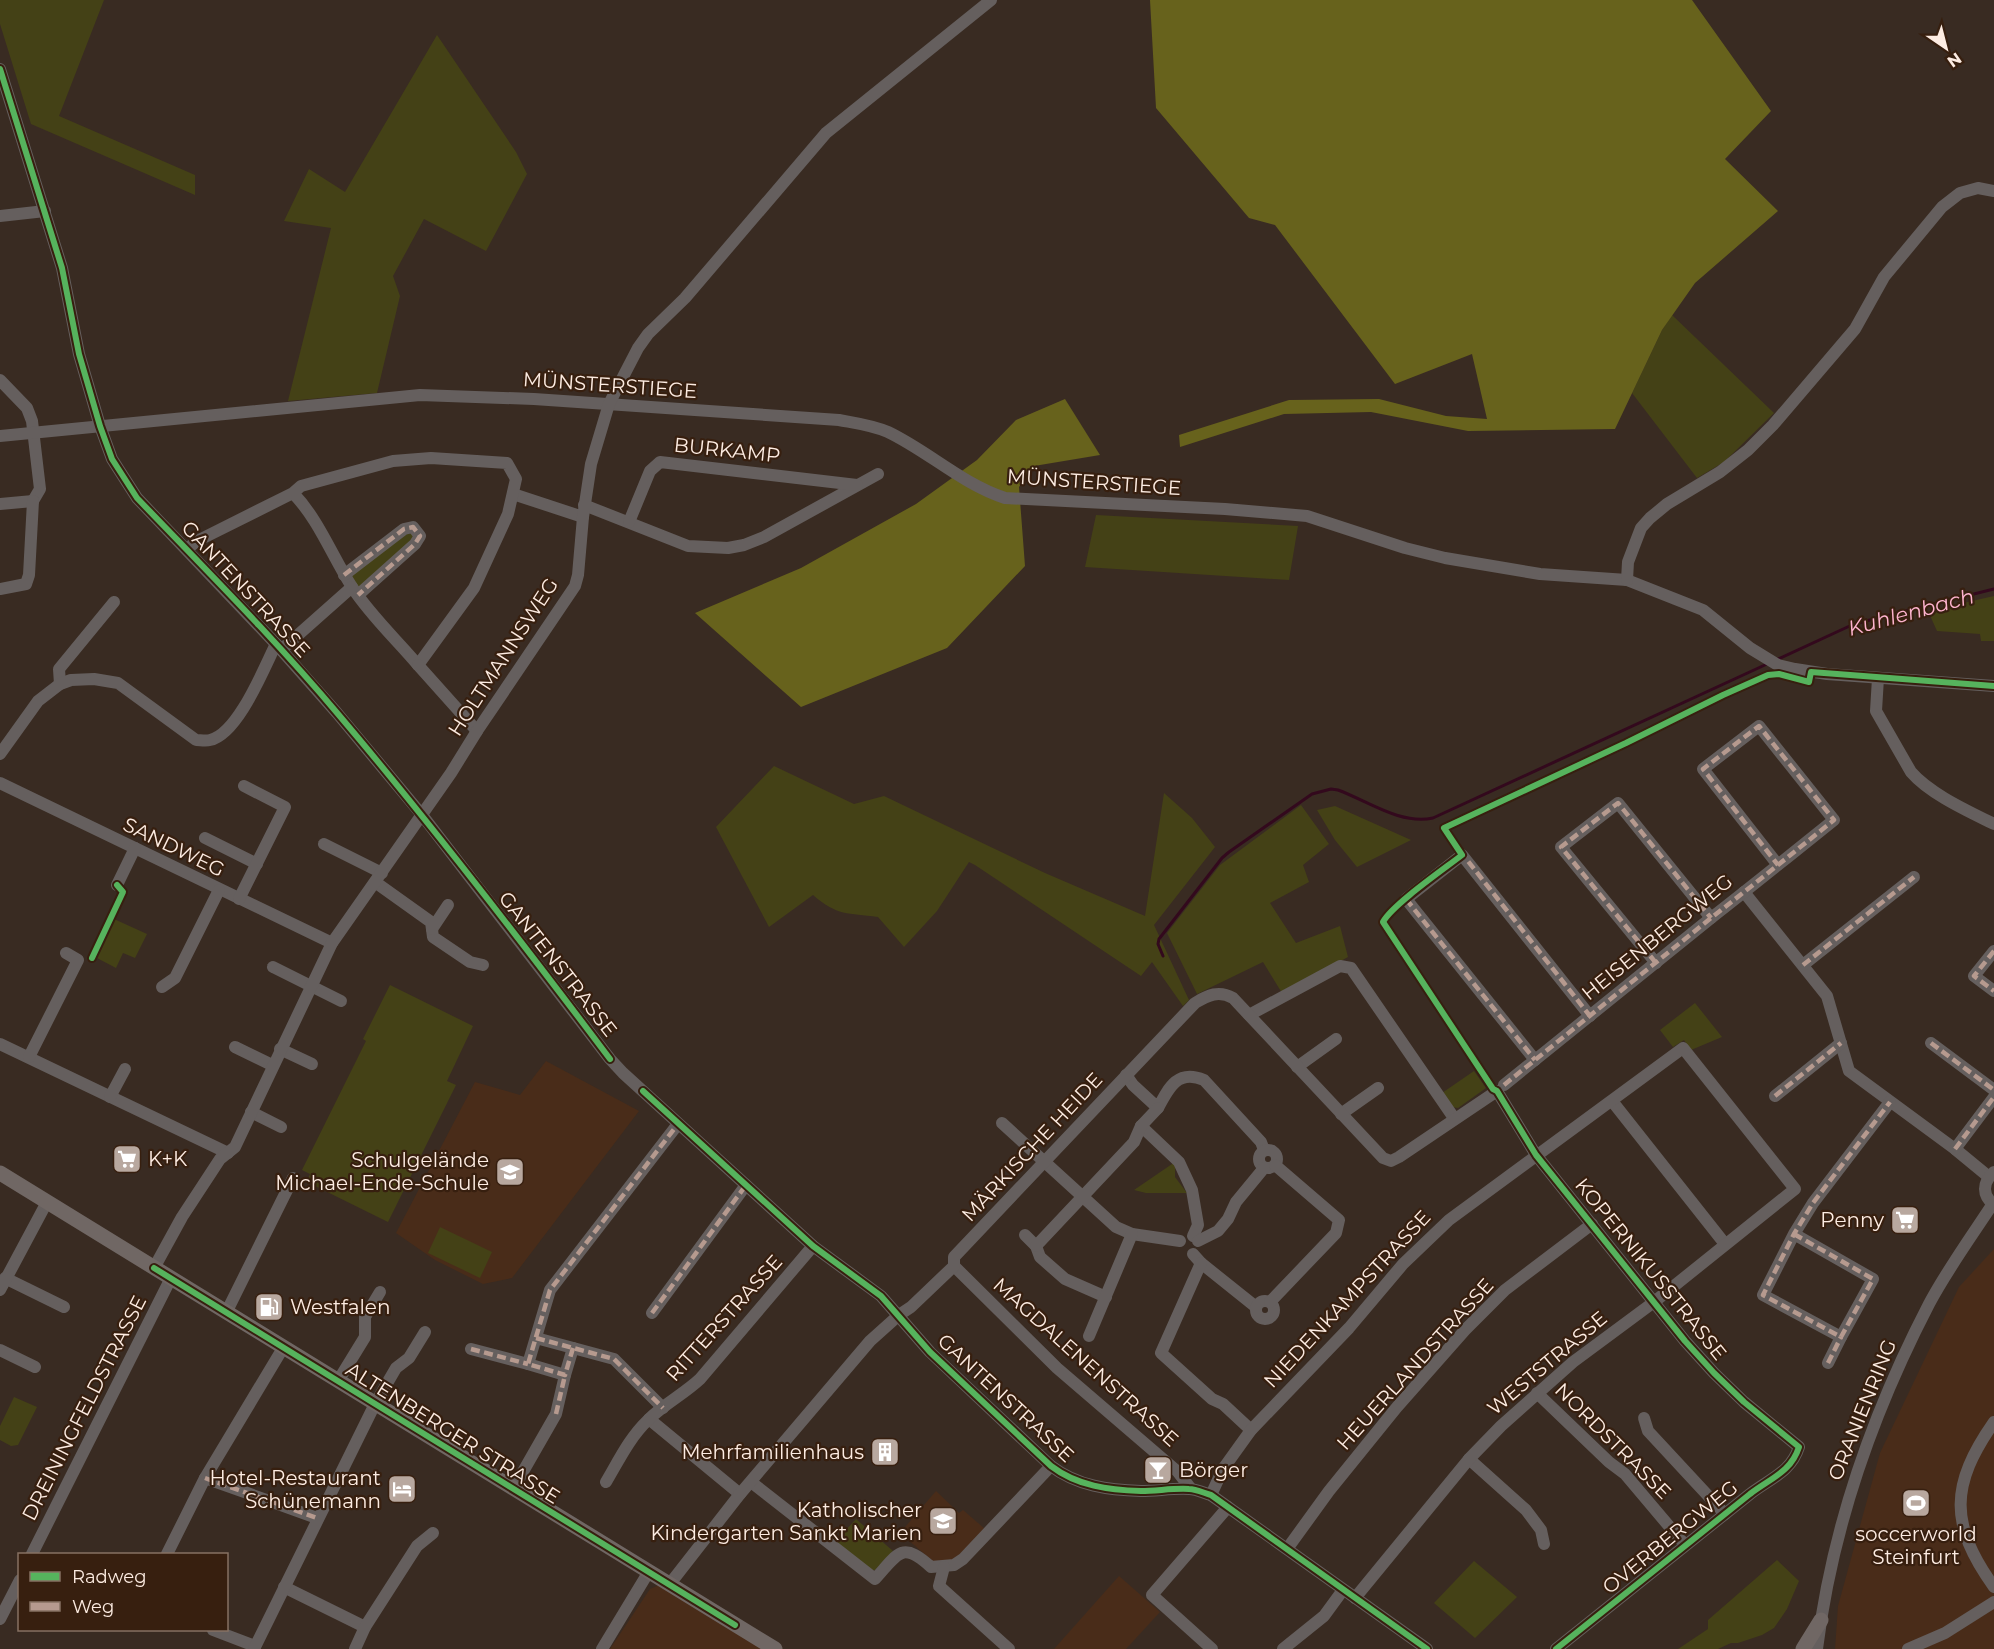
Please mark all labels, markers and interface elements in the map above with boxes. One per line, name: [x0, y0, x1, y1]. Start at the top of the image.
north arrow: [1916, 18, 1976, 78]
text: N: [1944, 48, 1965, 71]
street label: MÜNSTERSTIEGE: [522, 367, 698, 403]
street label: BURKAMP: [673, 432, 781, 468]
street label: MÜNSTERSTIEGE: [1006, 464, 1182, 500]
street label: GANTENSTRASSE: [177, 516, 315, 662]
street label: HOLTMANNSWEG: [443, 573, 563, 741]
water label: Kuhlenbach: [1845, 583, 1977, 641]
street label: SANDWEG: [119, 812, 229, 882]
street label: HEISENBERGWEG: [1577, 869, 1737, 1005]
street label: GANTENSTRASSE: [494, 887, 622, 1041]
street label: MÄRKISCHE HEIDE: [957, 1067, 1107, 1227]
supermarket icon: K+K: [111, 1143, 143, 1175]
place label: K+K: [148, 1147, 188, 1171]
place label: Schulgelände Michael-Ende-Schule: [275, 1148, 489, 1195]
school or university icon: Schulgelände Michael-Ende-Schule: [494, 1156, 526, 1188]
street label: KOPERNIKUSSTRASSE: [1570, 1173, 1732, 1365]
supermarket icon: Penny: [1889, 1204, 1921, 1236]
street label: NIEDENKAMPSTRASSE: [1259, 1205, 1435, 1393]
place label: Penny: [1820, 1208, 1884, 1232]
street label: RITTERSTRASSE: [661, 1250, 787, 1386]
street label: MAGDALENENSTRASSE: [989, 1273, 1183, 1451]
street label: HEUERLANDSTRASSE: [1332, 1273, 1498, 1455]
fuel station icon: Westfalen: [253, 1291, 285, 1323]
street label: DREININGFELDSTRASSE: [17, 1292, 151, 1524]
place label: Westfalen: [290, 1295, 390, 1319]
street label: WESTSTRASSE: [1482, 1306, 1612, 1420]
street label: GANTENSTRASSE: [933, 1329, 1079, 1467]
street label: ORANIENRING: [1823, 1336, 1901, 1484]
street label: ALTENBERGER STRASSE: [342, 1357, 564, 1509]
street label: NORDSTRASSE: [1550, 1378, 1676, 1504]
building icon: Mehrfamilienhaus: [869, 1436, 901, 1468]
place label: Mehrfamilienhaus: [681, 1440, 864, 1464]
bar icon: Börger: [1142, 1454, 1174, 1486]
place label: Börger: [1179, 1458, 1248, 1482]
place label: Hotel-Restaurant Schünemann: [209, 1466, 381, 1513]
hotel icon: Hotel-Restaurant Schünemann: [386, 1473, 418, 1505]
street label: OVERBERGWEG: [1598, 1475, 1742, 1599]
sports icon: soccerworld Steinfurt: [1900, 1487, 1932, 1519]
place label: Katholischer Kindergarten Sankt Marien: [650, 1498, 922, 1545]
school or university icon: Katholischer Kindergarten Sankt Marien: [927, 1505, 959, 1537]
place label: soccerworld Steinfurt: [1855, 1522, 1977, 1569]
legend: [18, 1553, 228, 1631]
text: Radweg: [72, 1566, 147, 1588]
text: Weg: [72, 1596, 114, 1618]

